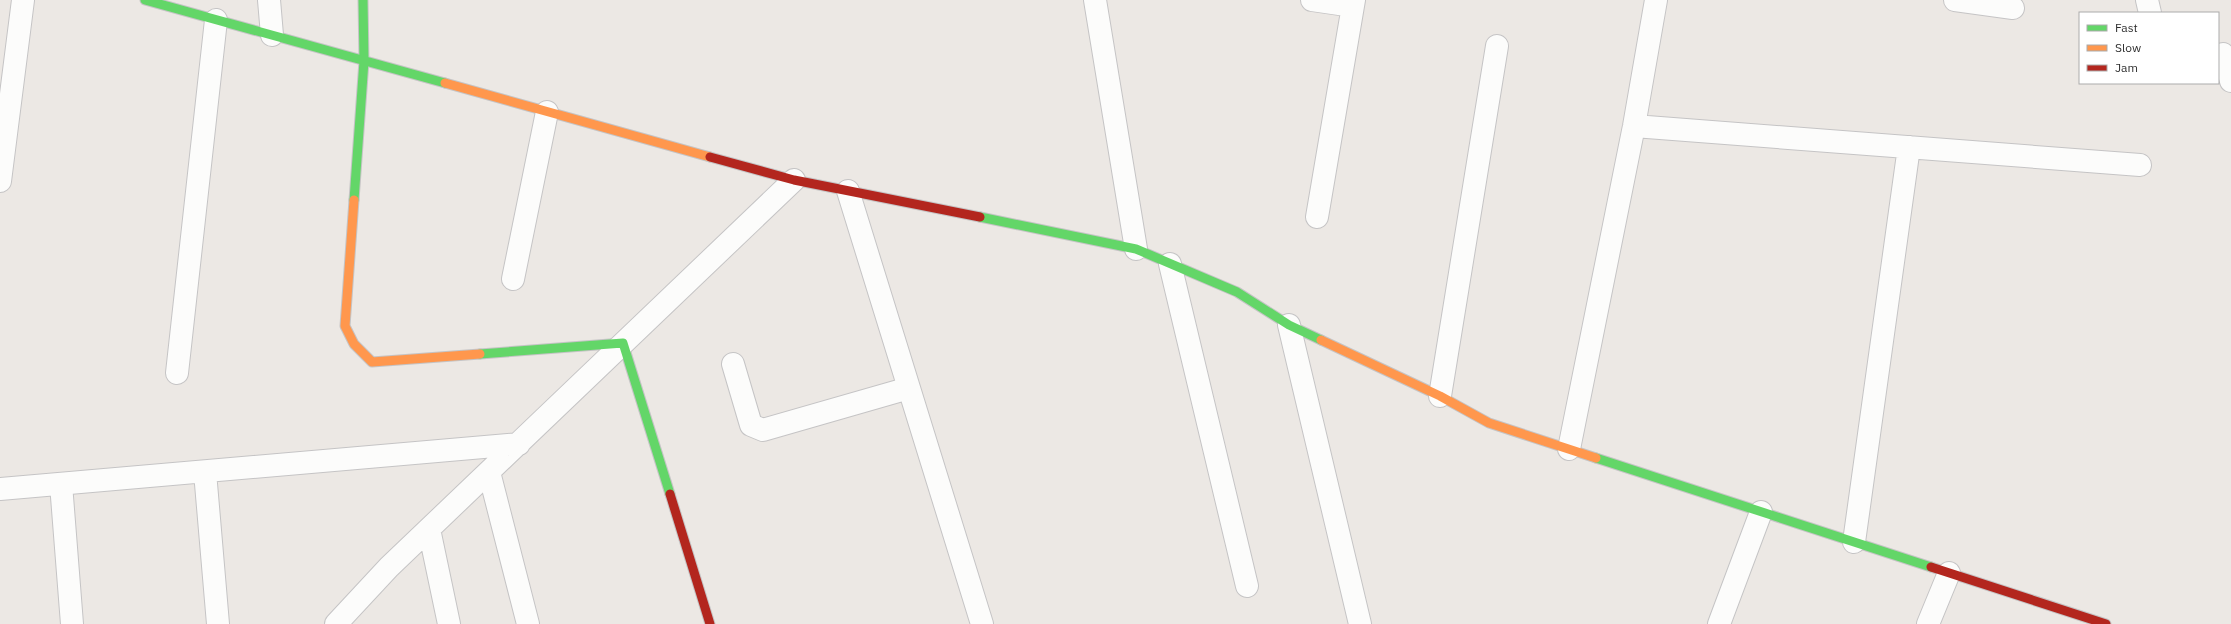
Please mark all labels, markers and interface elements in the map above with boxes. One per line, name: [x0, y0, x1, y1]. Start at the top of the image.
legend: [2079, 12, 2219, 84]
text: Fast: [2115, 20, 2138, 35]
text: Slow: [2115, 40, 2141, 55]
text: Jam: [2115, 60, 2138, 75]

